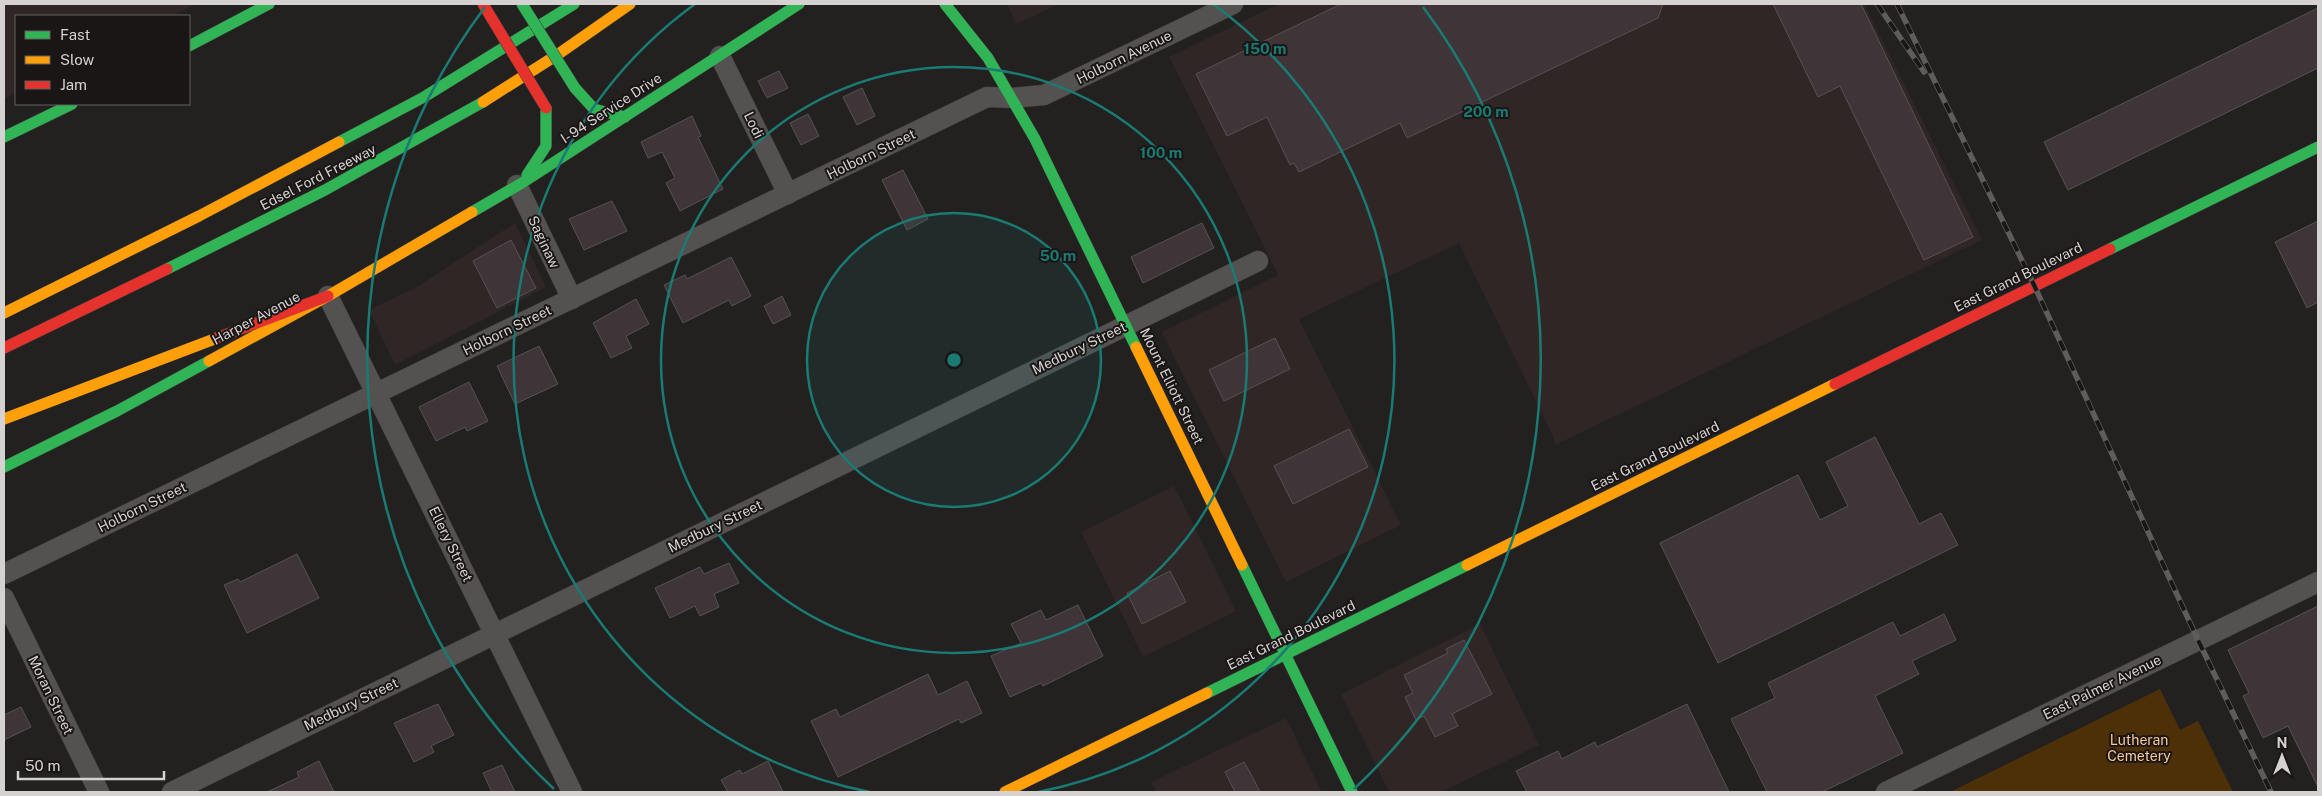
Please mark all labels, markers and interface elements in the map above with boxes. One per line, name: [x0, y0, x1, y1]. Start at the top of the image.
legend: [15, 15, 190, 105]
text: Fast: [60, 26, 90, 43]
street label: Holborn Avenue: [1074, 27, 1174, 87]
text: 150 m: [1243, 40, 1287, 57]
text: Slow: [60, 51, 95, 68]
street label: I- 94 Service Drive: [558, 69, 665, 147]
text: Jam: [60, 76, 87, 93]
text: 200 m: [1463, 103, 1509, 120]
street label: Lodi: [741, 109, 767, 141]
street label: Holborn Street: [824, 126, 918, 182]
street label: Edsel Ford Freeway: [257, 141, 379, 213]
text: 100 m: [1140, 144, 1182, 161]
street label: Saginaw: [525, 213, 563, 271]
street label: East Grand Boulevard: [1951, 239, 2085, 315]
text: 50 m: [1040, 247, 1076, 264]
street label: Harper Avenue: [209, 288, 303, 348]
street label: Holborn Street: [460, 302, 554, 358]
street label: Medbury Street: [1029, 318, 1129, 378]
street label: Mount Elliott Street: [1137, 325, 1207, 447]
centre of rings: [945, 351, 963, 369]
street label: East Grand Boulevard: [1588, 418, 1722, 494]
street label: Holborn Street: [95, 479, 189, 535]
street label: Medbury Street: [665, 496, 765, 556]
street label: Ellery Street: [426, 504, 476, 584]
street label: East Grand Boulevard: [1224, 597, 1358, 673]
street label: East Palmer Avenue: [2040, 651, 2164, 723]
street label: Moran Street: [25, 653, 77, 737]
street label: Medbury Street: [301, 674, 401, 734]
north arrow: [2257, 731, 2307, 781]
park label: Lutheran Cemetery: [2107, 732, 2171, 764]
text: N: [2277, 735, 2287, 751]
scale bar: [18, 748, 164, 780]
text: 50 m: [25, 757, 60, 774]

